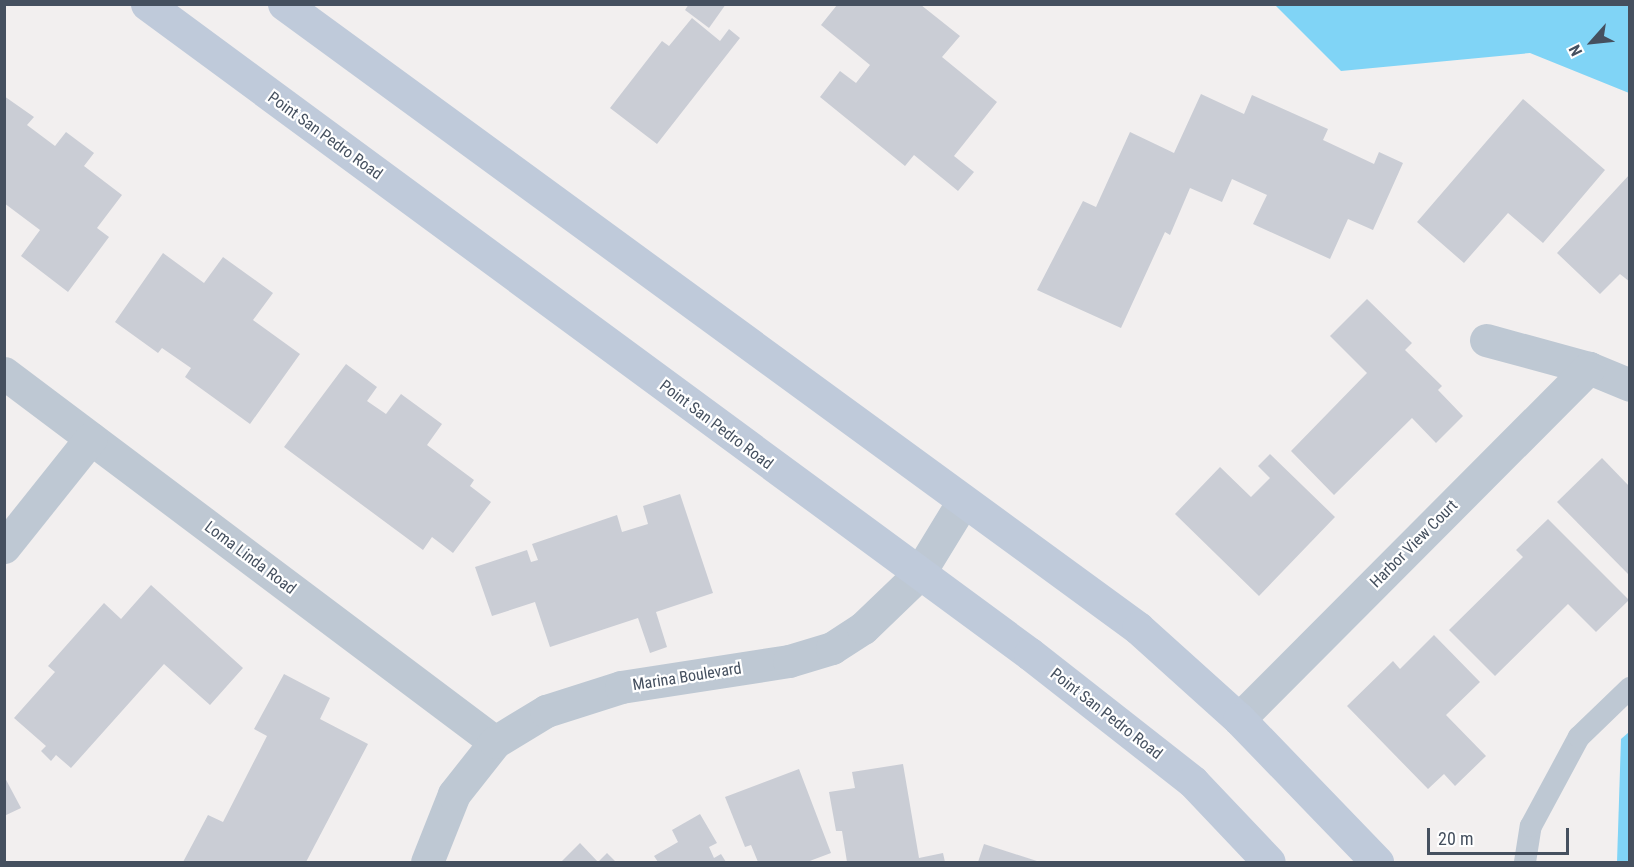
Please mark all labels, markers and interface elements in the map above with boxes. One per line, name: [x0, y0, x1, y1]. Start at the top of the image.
north arrow: [1562, 12, 1622, 72]
text: N: [1565, 42, 1586, 59]
street label: Point San Pedro Road: [264, 88, 386, 184]
street label: Point San Pedro Road: [656, 376, 776, 474]
street label: Harbor View Court: [1366, 496, 1462, 592]
street label: Loma Linda Road: [201, 517, 299, 599]
street label: Marina Boulevard: [631, 659, 743, 695]
street label: Point San Pedro Road: [1046, 664, 1166, 764]
scale bar: [1430, 816, 1572, 854]
text: 20 m: [1438, 828, 1473, 849]

